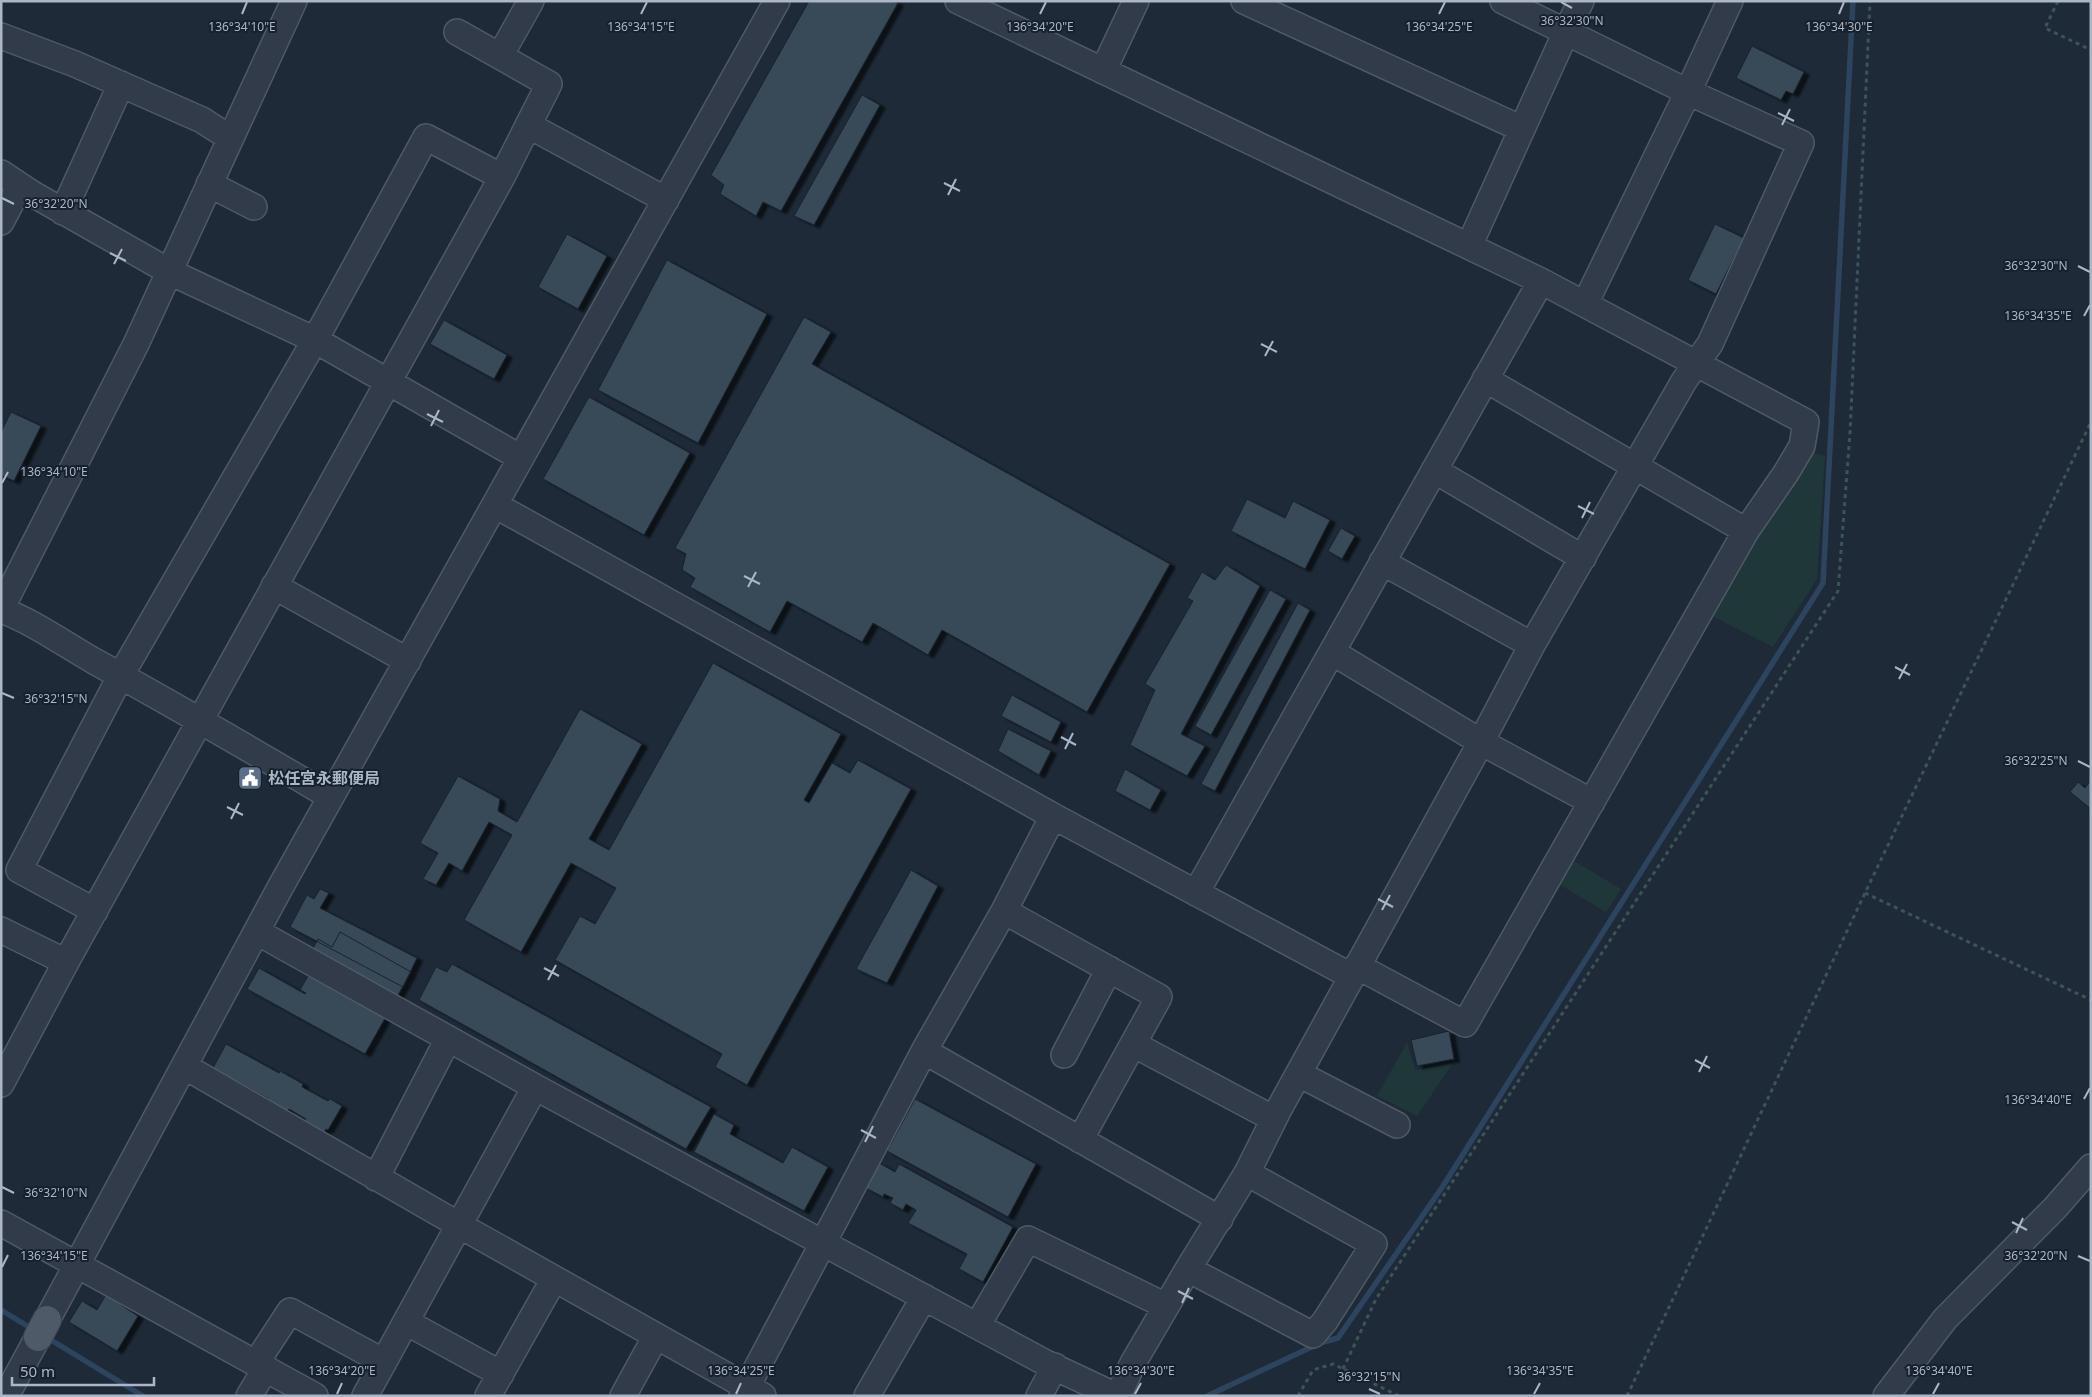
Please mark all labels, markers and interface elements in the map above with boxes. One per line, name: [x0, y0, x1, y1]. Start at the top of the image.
text: 36°32'30"N: [1540, 12, 1604, 29]
text: 136°34'10"E: [208, 18, 276, 35]
text: 136°34'15"E: [607, 18, 675, 35]
text: 136°34'20"E: [1006, 18, 1074, 35]
text: 136°34'25"E: [1405, 18, 1473, 35]
text: 136°34'30"E: [1805, 18, 1873, 35]
text: 36°32'20"N: [24, 195, 88, 212]
text: 36°32'30"N: [2004, 257, 2068, 274]
text: 136°34'35"E: [2004, 307, 2072, 324]
text: 136°34'10"E: [20, 463, 88, 480]
text: 36°32'15"N: [24, 690, 88, 707]
text: 36°32'25"N: [2004, 752, 2068, 769]
public building icon: 松任宮永郵便局: [237, 765, 263, 791]
place label: 松任宮永郵便局: [268, 767, 380, 789]
text: 136°34'40"E: [2004, 1091, 2072, 1108]
text: 36°32'10"N: [24, 1184, 88, 1201]
text: 136°34'15"E: [20, 1247, 88, 1264]
text: 36°32'20"N: [2004, 1247, 2068, 1264]
scale bar: [12, 1354, 155, 1386]
text: 50 m: [20, 1361, 55, 1381]
text: 136°34'20"E: [308, 1362, 376, 1379]
text: 136°34'25"E: [707, 1362, 775, 1379]
text: 136°34'30"E: [1107, 1362, 1175, 1379]
text: 136°34'35"E: [1506, 1362, 1574, 1379]
text: 136°34'40"E: [1905, 1362, 1973, 1379]
text: 36°32'15"N: [1337, 1368, 1401, 1385]

